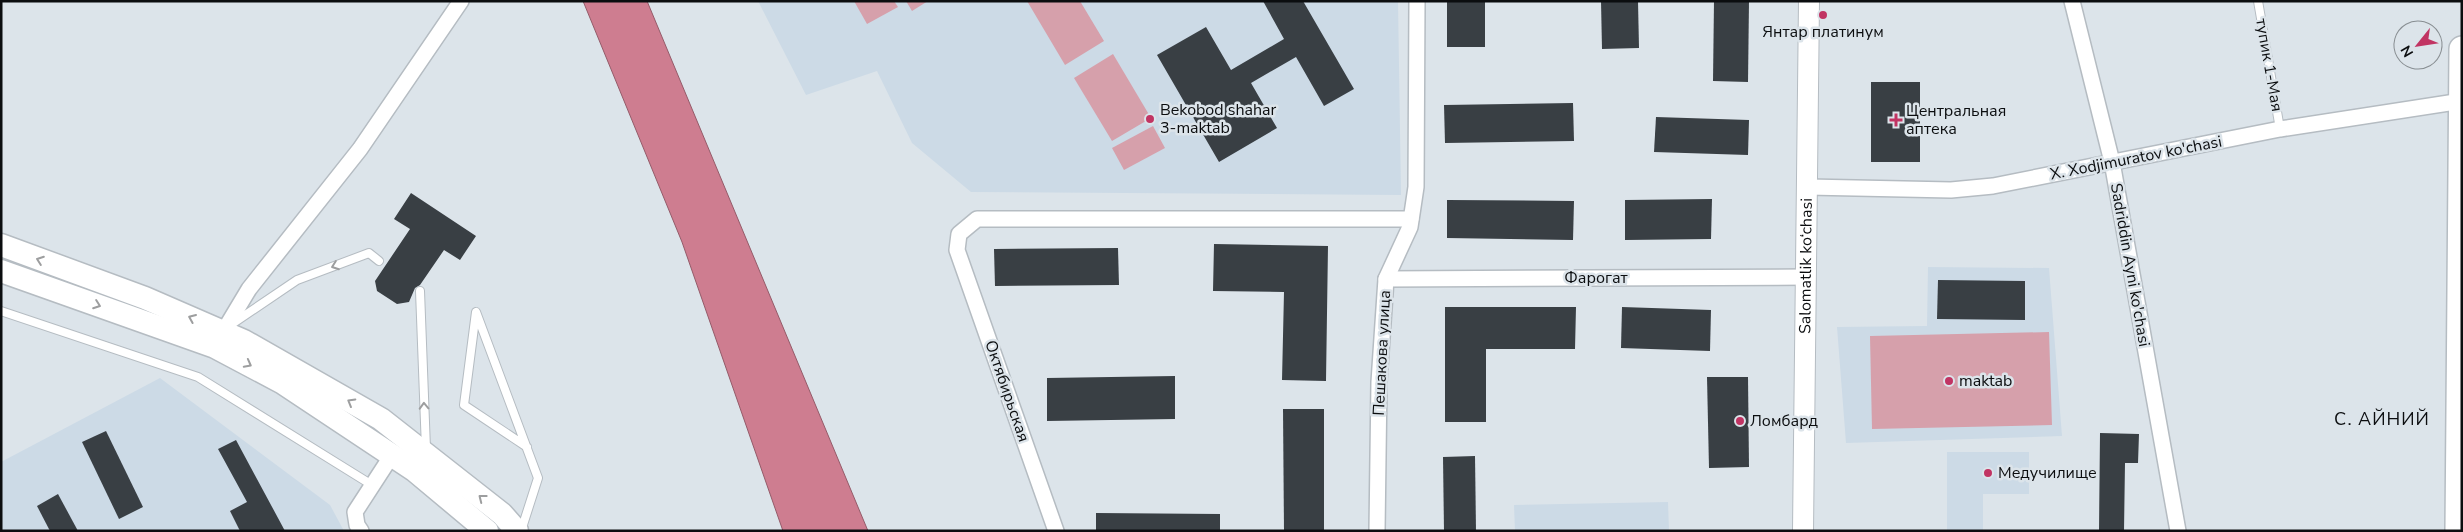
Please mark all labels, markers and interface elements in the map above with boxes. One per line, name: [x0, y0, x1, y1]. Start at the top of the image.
marker: Янтар платинум: [1817, 9, 1829, 21]
street label: тупик 1-Мая: [2250, 17, 2288, 113]
north arrow: [2393, 20, 2443, 70]
place label: Янтар платинум: [1762, 21, 1884, 43]
text: N: [2396, 42, 2418, 61]
place label: Bekobod shahar 3-maktab: [1160, 99, 1277, 139]
place label: Центральная аптека: [1906, 100, 2006, 140]
marker: Bekobod shahar 3-maktab: [1144, 113, 1156, 125]
marker: Центральная аптека: [1890, 114, 1902, 126]
street label: X. Xodjimuratov ko'chasi: [2048, 131, 2224, 185]
street label: Sadriddin Ayni ko'chasi: [2105, 182, 2155, 348]
street label: Salomatlik ko‘chasi: [1794, 198, 1818, 334]
one-way arrow: [36, 256, 45, 266]
one-way arrow: [332, 260, 340, 270]
street label: Фарогат: [1564, 267, 1629, 289]
street label: Пешакова улица: [1368, 290, 1396, 416]
one-way arrow: [92, 299, 100, 309]
one-way arrow: [188, 314, 197, 325]
street label: Октябирьская: [979, 337, 1035, 445]
one-way arrow: [242, 358, 251, 368]
place label: maktab: [1959, 370, 2012, 392]
marker: maktab: [1943, 375, 1955, 387]
one-way arrow: [347, 398, 356, 408]
one-way arrow: [419, 402, 430, 410]
district label: С. АЙНИЙ: [2334, 407, 2430, 431]
place label: Ломбард: [1750, 410, 1819, 432]
marker: Ломбард: [1734, 415, 1746, 427]
place label: Медучилище: [1998, 462, 2097, 484]
marker: Медучилище: [1982, 467, 1994, 479]
one-way arrow: [478, 495, 487, 504]

